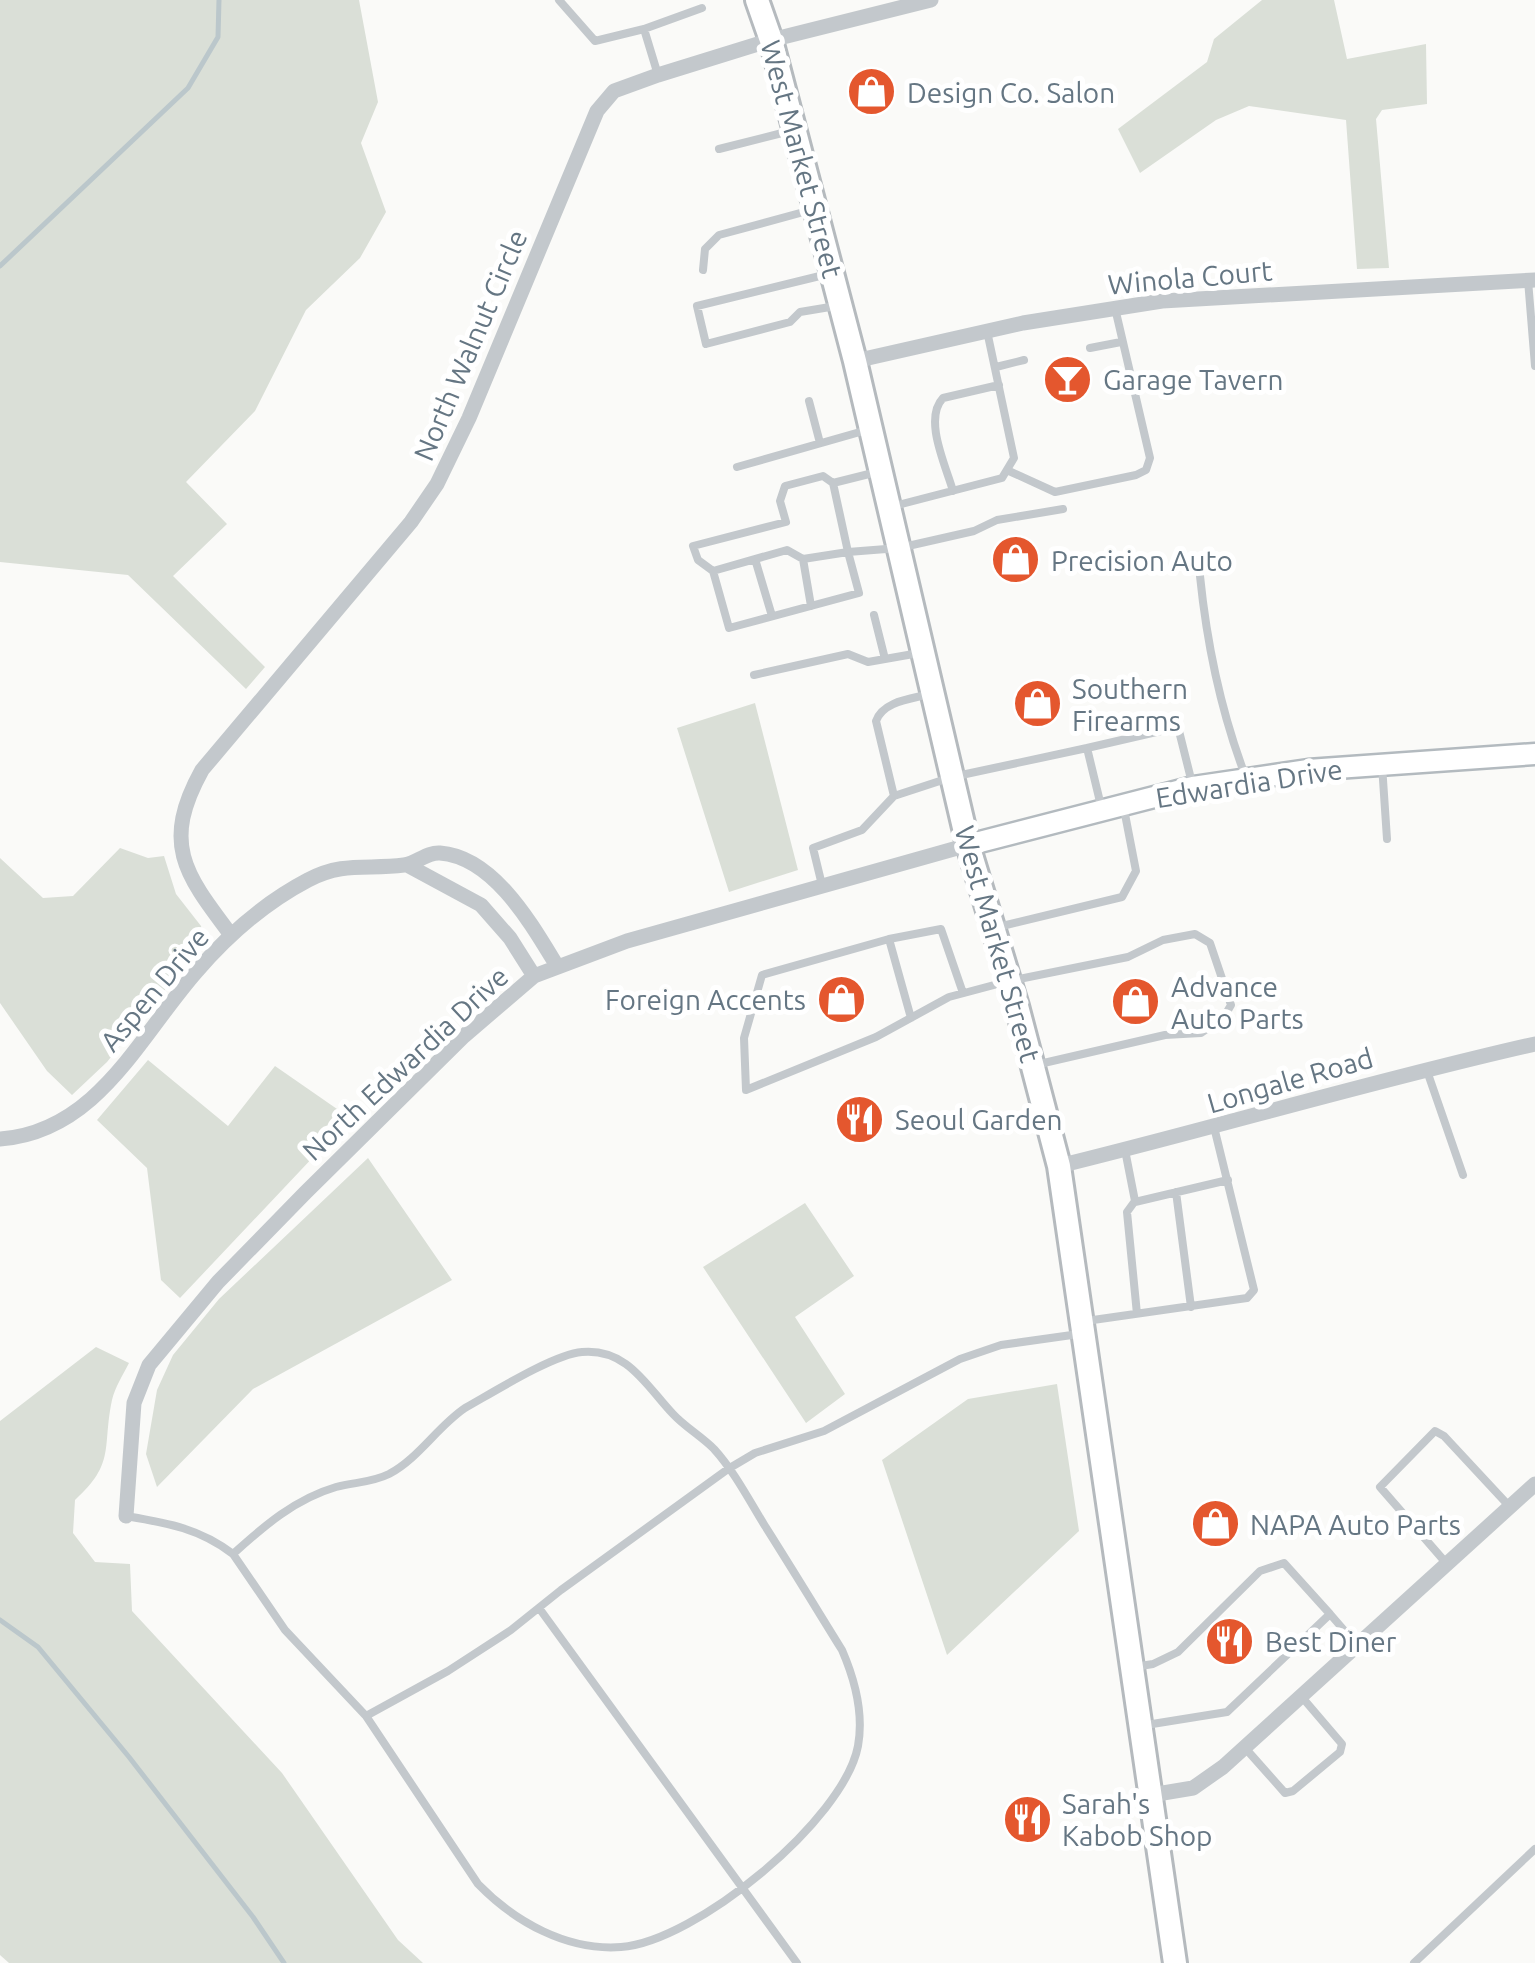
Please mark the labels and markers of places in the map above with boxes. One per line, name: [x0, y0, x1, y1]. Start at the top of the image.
shop icon: Design Co. Salon: [846, 66, 898, 118]
place label: Design Co. Salon: [907, 77, 1115, 108]
bar icon: Garage Tavern: [1042, 353, 1094, 405]
place label: Garage Tavern: [1103, 364, 1283, 395]
shop icon: Precision Auto: [990, 534, 1042, 586]
place label: Precision Auto: [1051, 545, 1233, 576]
place label: Southern Firearms: [1072, 673, 1188, 736]
shop icon: Southern Firearms: [1011, 678, 1063, 730]
place label: Advance Auto Parts: [1171, 971, 1304, 1034]
shop icon: Foreign Accents: [815, 973, 867, 1025]
shop icon: Advance Auto Parts: [1110, 976, 1162, 1028]
place label: Foreign Accents: [605, 984, 806, 1015]
restaurant icon: Seoul Garden: [834, 1093, 886, 1145]
place label: Seoul Garden: [895, 1104, 1063, 1135]
shop icon: NAPA Auto Parts: [1189, 1498, 1241, 1550]
place label: NAPA Auto Parts: [1250, 1509, 1461, 1540]
restaurant icon: Best Diner: [1204, 1615, 1256, 1667]
place label: Best Diner: [1265, 1626, 1397, 1657]
place label: Sarah's Kabob Shop: [1062, 1788, 1212, 1851]
restaurant icon: Sarah's Kabob Shop: [1001, 1793, 1053, 1845]

